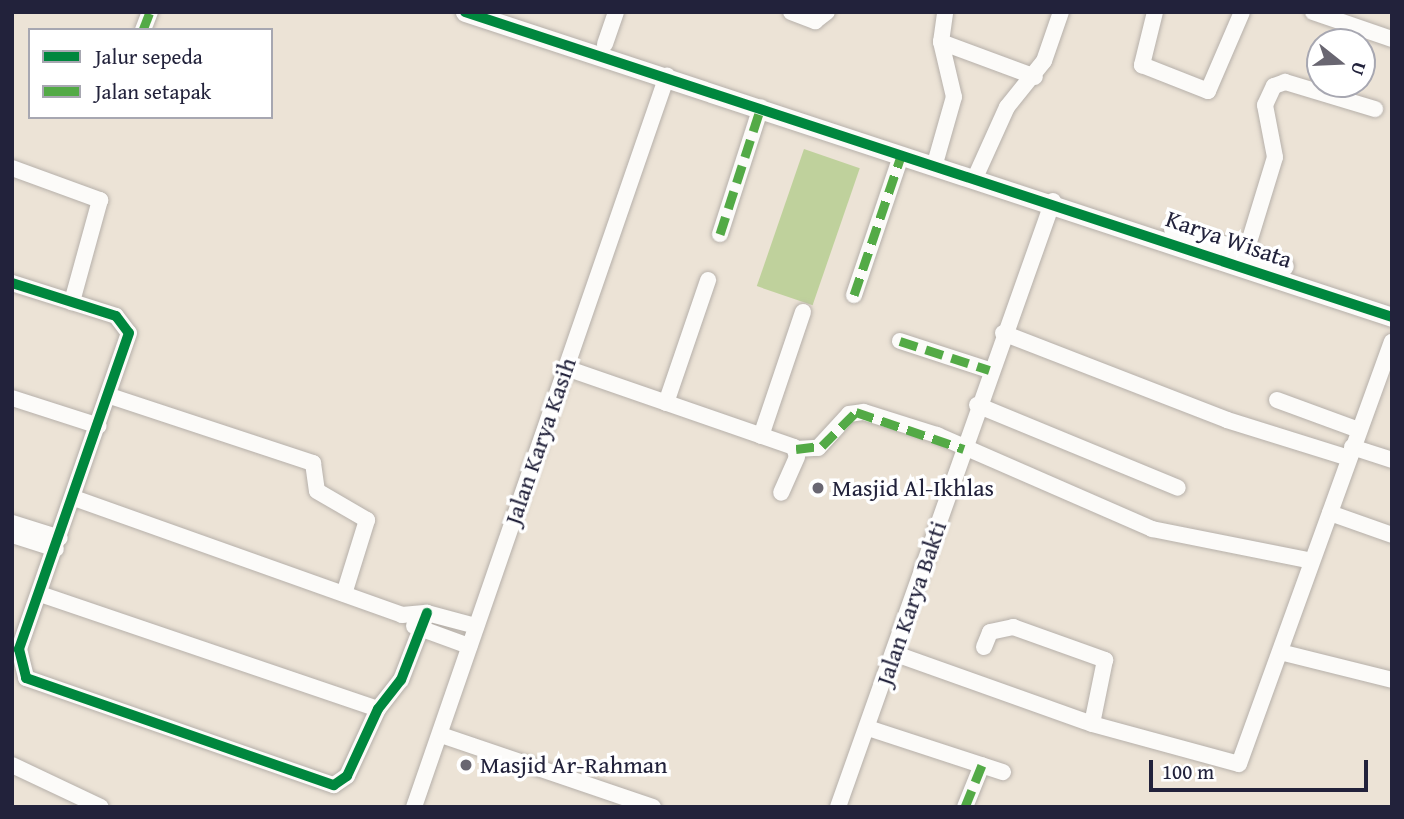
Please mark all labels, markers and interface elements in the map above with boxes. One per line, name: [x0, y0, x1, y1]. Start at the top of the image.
legend: [28, 28, 273, 119]
north arrow: [1306, 28, 1376, 98]
text: Jalur sepeda: [95, 41, 203, 72]
text: U: [1344, 58, 1374, 79]
text: Jalan setapak: [95, 76, 211, 107]
street label: Karya Wisata: [1162, 204, 1296, 274]
street label: Jalan Karya Kasih: [498, 354, 582, 528]
place label: Masjid Al-Ikhlas: [832, 474, 994, 502]
marker: Masjid Al-Ikhlas: [810, 480, 826, 496]
street label: Jalan Karya Bakti: [869, 517, 953, 689]
scale bar: [1152, 746, 1371, 790]
place label: Masjid Ar-Rahman: [480, 751, 668, 779]
text: 100 m: [1162, 756, 1214, 787]
marker: Masjid Ar-Rahman: [458, 757, 474, 773]

